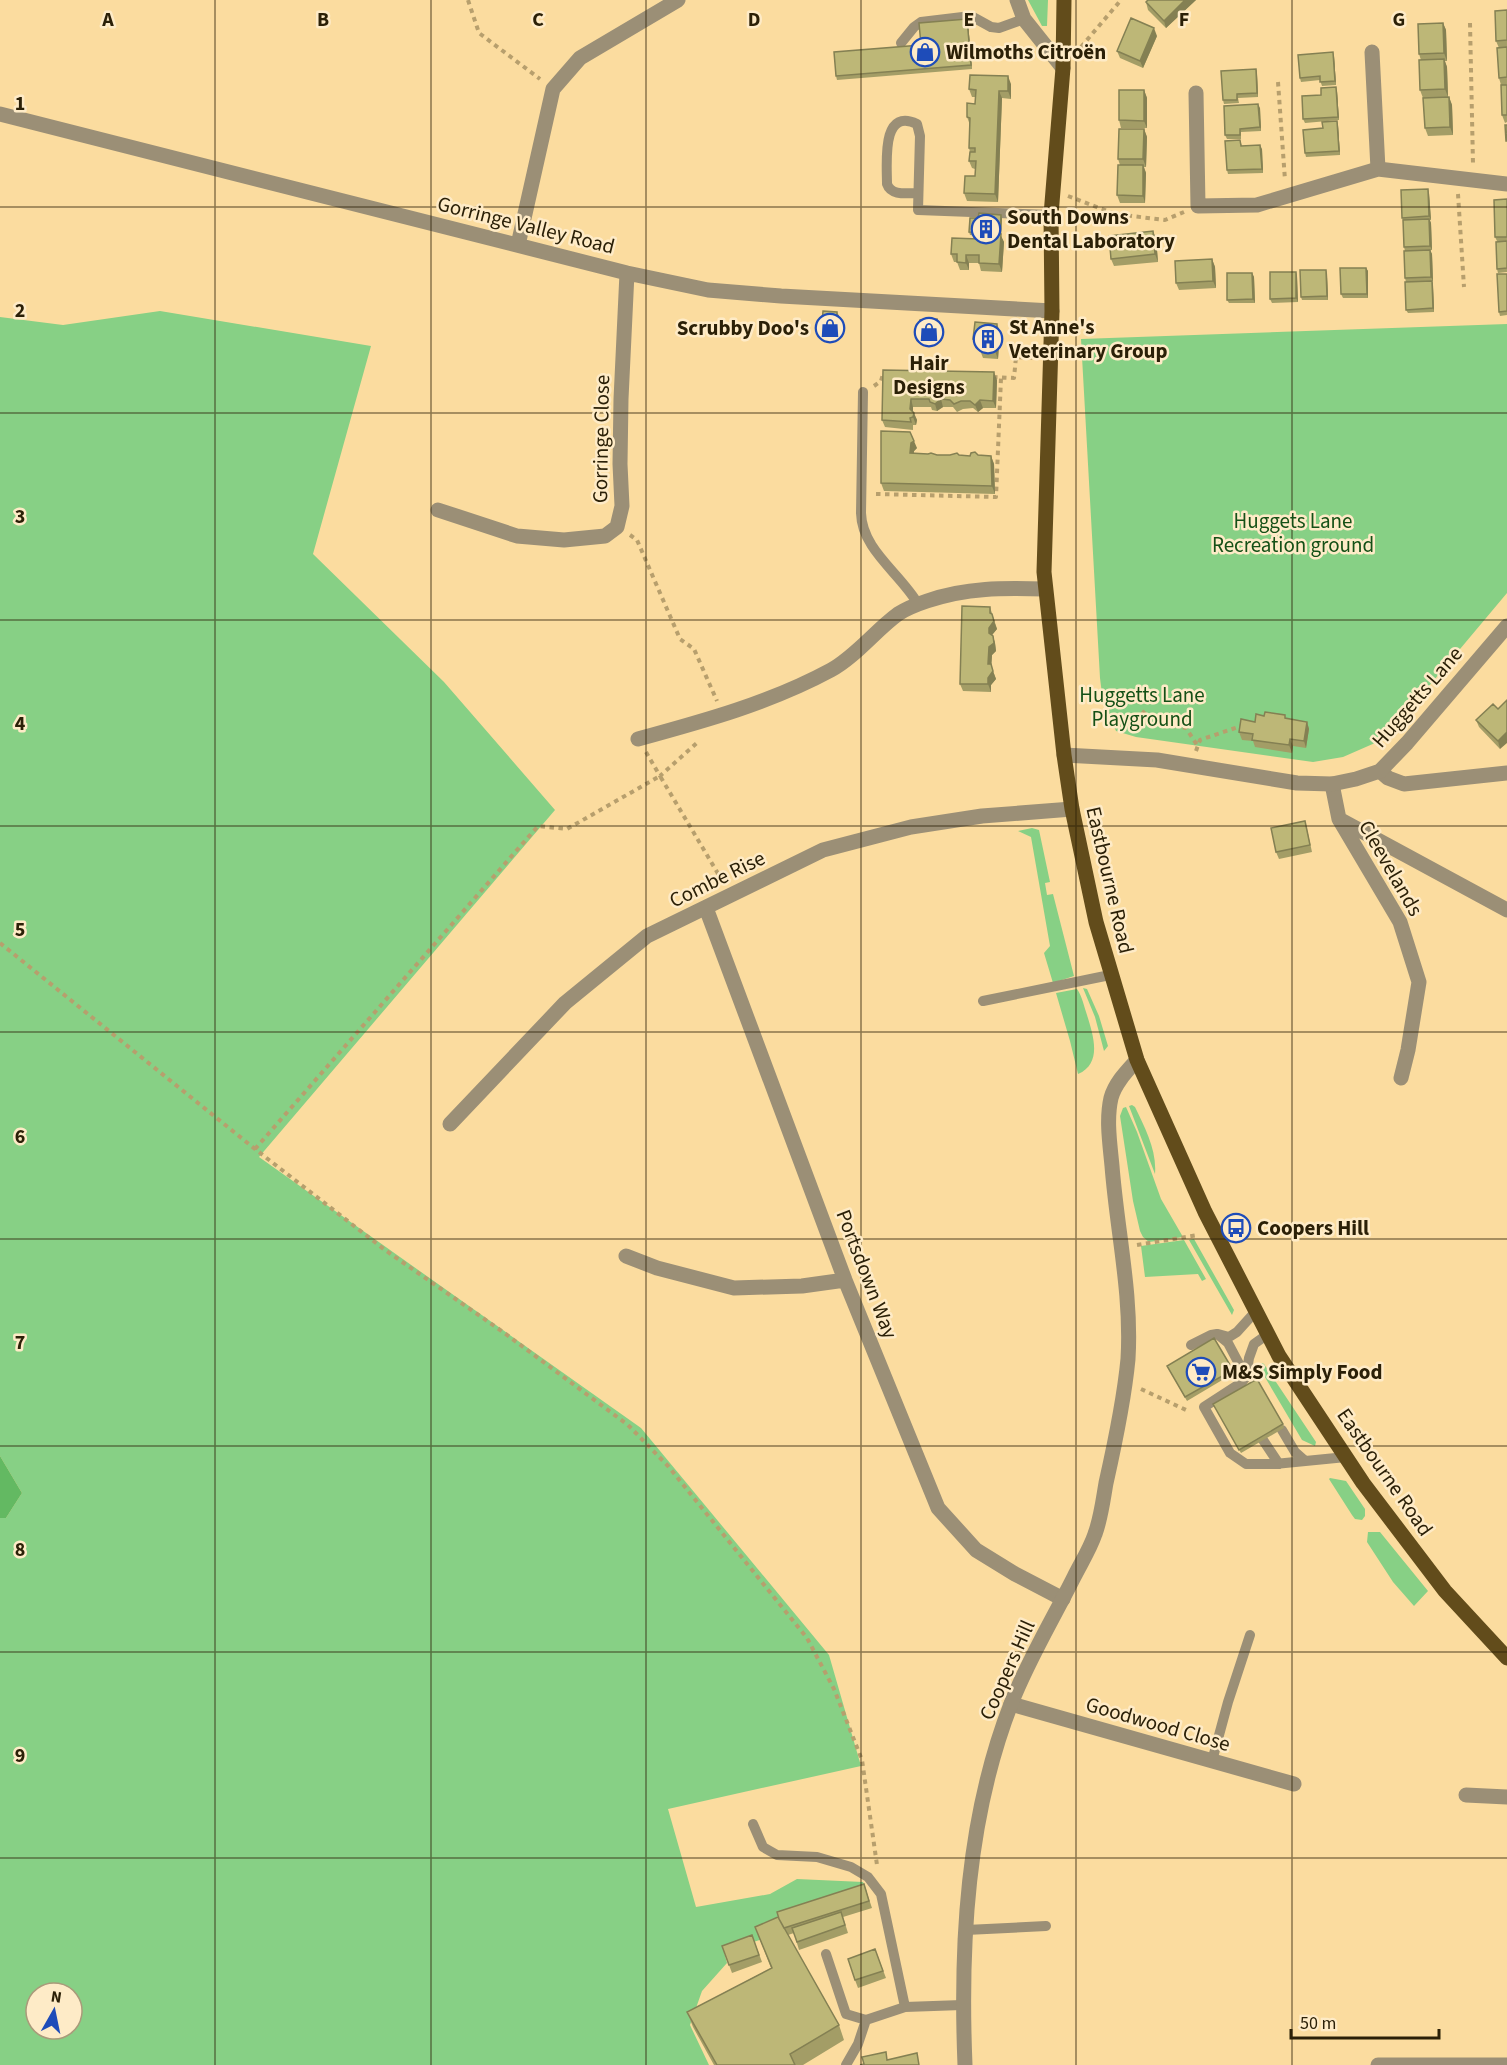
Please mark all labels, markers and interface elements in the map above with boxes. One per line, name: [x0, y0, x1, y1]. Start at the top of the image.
text: A: [101, 6, 114, 34]
text: B: [317, 6, 329, 34]
text: C: [532, 6, 544, 34]
text: D: [748, 6, 760, 34]
text: E: [964, 6, 974, 34]
text: F: [1179, 6, 1189, 34]
text: G: [1393, 6, 1405, 34]
shop icon: Wilmoths Citroën: [909, 36, 941, 68]
place label: Wilmoths Citroën: [946, 37, 1106, 67]
text: 1: [15, 90, 25, 118]
street label: Gorringe Valley Road: [434, 188, 618, 262]
place label: South Downs Dental Laboratory: [1007, 202, 1175, 256]
building icon: South Downs Dental Laboratory: [970, 213, 1002, 245]
text: 2: [15, 297, 25, 325]
shop icon: Scrubby Doo's: [814, 312, 846, 344]
place label: St Anne's Veterinary Group: [1008, 312, 1168, 366]
place label: Scrubby Doo's: [677, 313, 809, 343]
shop icon: Hair Designs: [913, 316, 945, 348]
building icon: St Anne's Veterinary Group: [972, 323, 1004, 355]
place label: Hair Designs: [893, 348, 965, 402]
street label: Gorringe Close: [585, 375, 617, 503]
text: 3: [15, 503, 25, 531]
park label: Huggets Lane Recreation ground: [1212, 506, 1374, 560]
street label: Huggetts Lane: [1365, 640, 1469, 754]
park label: Huggetts Lane Playground: [1079, 680, 1205, 734]
text: 4: [15, 710, 26, 738]
street label: Eastbourne Road: [1079, 804, 1141, 956]
street label: Cleevelands: [1351, 814, 1431, 922]
street label: Combe Rise: [664, 843, 770, 915]
text: 5: [15, 916, 25, 944]
text: 6: [15, 1123, 25, 1151]
street label: Portsdown Way: [829, 1205, 905, 1343]
bus stop icon: Coopers Hill: [1220, 1212, 1252, 1244]
place label: Coopers Hill: [1257, 1213, 1369, 1243]
text: 7: [15, 1329, 25, 1357]
supermarket icon: M&S Simply Food: [1185, 1356, 1217, 1388]
place label: M&S Simply Food: [1222, 1357, 1383, 1387]
street label: Eastbourne Road: [1330, 1402, 1440, 1542]
text: 8: [15, 1536, 25, 1564]
street label: Coopers Hill: [972, 1615, 1042, 1725]
street label: Goodwood Close: [1082, 1689, 1234, 1759]
text: 9: [15, 1742, 25, 1770]
north arrow: [24, 1981, 84, 2041]
text: N: [49, 1985, 63, 2009]
scale bar: [1291, 2002, 1440, 2040]
text: 50 m: [1300, 2011, 1336, 2036]

